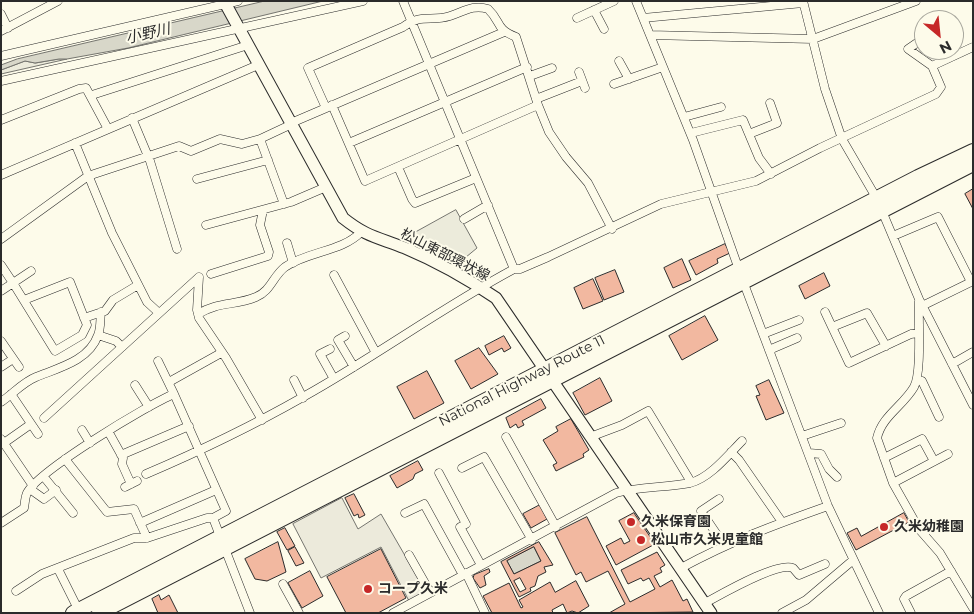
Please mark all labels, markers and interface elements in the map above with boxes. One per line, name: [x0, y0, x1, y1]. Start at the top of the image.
north arrow: [914, 10, 964, 60]
water label: 小野川: [124, 20, 172, 48]
text: N: [936, 37, 955, 58]
street label: 松山東部環状線: [398, 225, 492, 285]
street label: National Highway Route 11: [436, 332, 608, 430]
place label: 久米保育園: [641, 514, 711, 530]
marker: 久米保育園: [625, 516, 637, 528]
place label: 久米幼稚園: [894, 519, 964, 535]
marker: 久米幼稚園: [878, 521, 890, 533]
place label: 松山市久米児童館: [651, 532, 763, 548]
marker: 松山市久米児童館: [635, 534, 647, 546]
place label: コープ久米: [378, 581, 448, 597]
marker: コープ久米: [362, 583, 374, 595]

